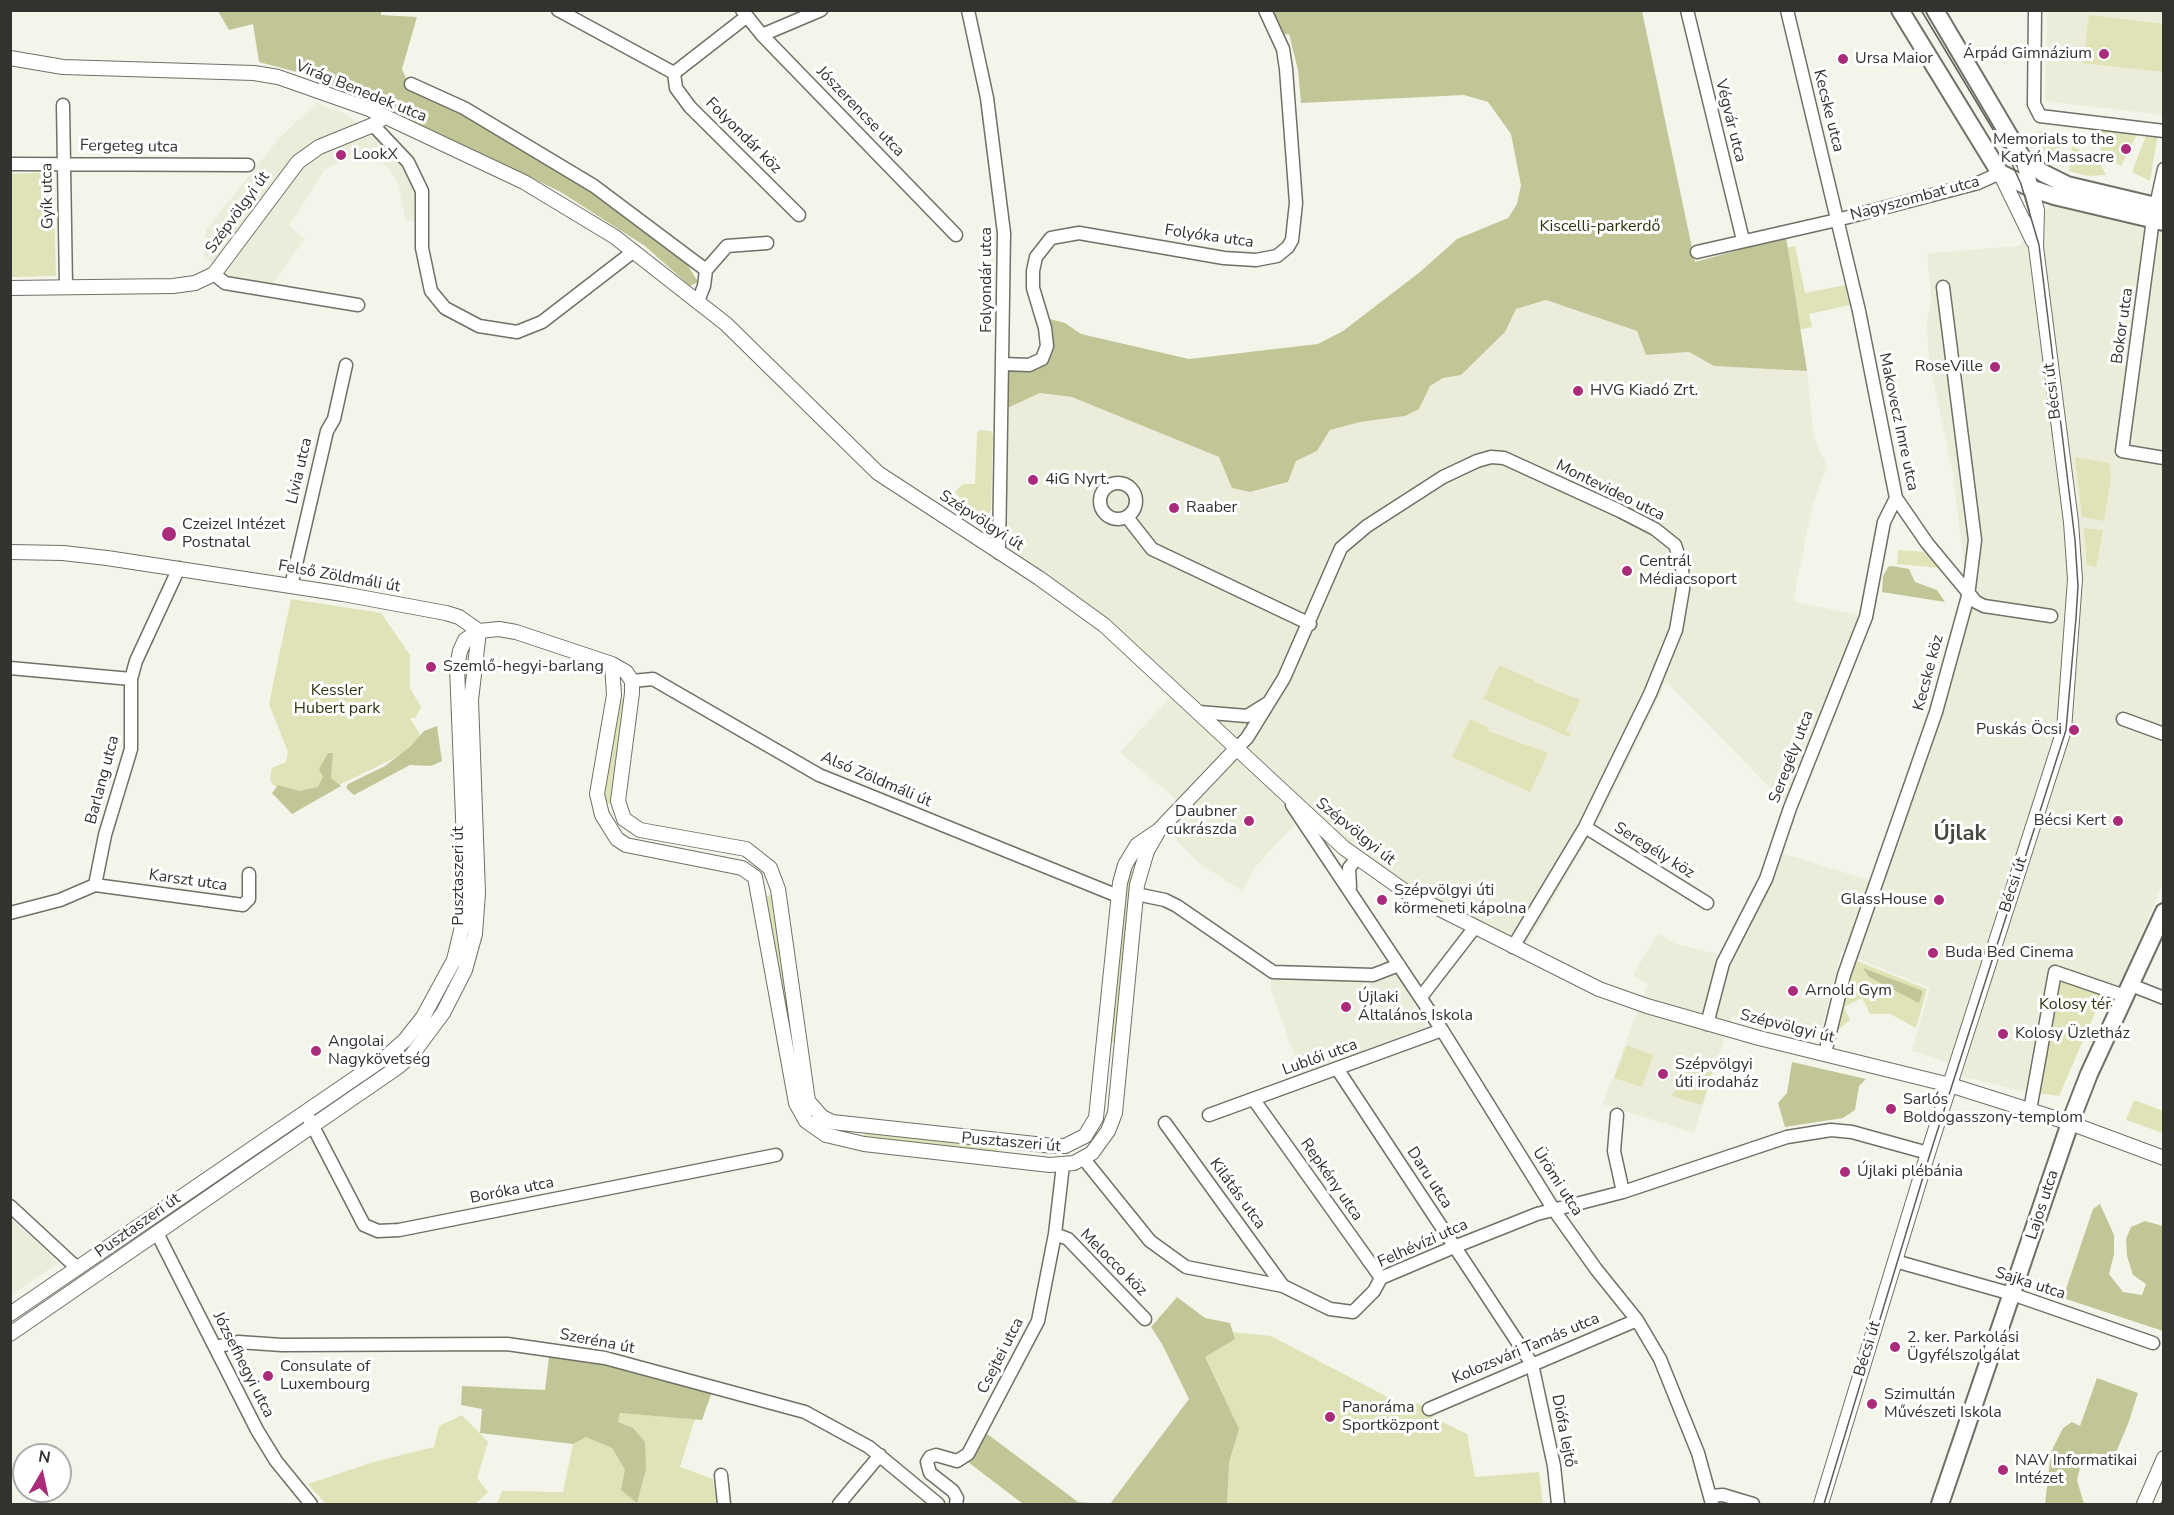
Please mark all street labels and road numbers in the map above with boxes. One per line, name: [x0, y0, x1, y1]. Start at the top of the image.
street label: Virág Benedek utca: [293, 57, 429, 127]
street label: Jószerencse utca: [812, 63, 908, 161]
street label: Kecske utca: [1809, 68, 1847, 154]
street label: Végvár utca: [1710, 78, 1750, 164]
street label: Folyondár köz: [701, 94, 785, 178]
street label: Fergeteg utca: [80, 137, 178, 157]
street label: Gyík utca: [38, 163, 58, 229]
street label: Szépvölgyi út: [202, 168, 274, 258]
street label: Nagyszombat utca: [1848, 173, 1982, 225]
street label: Folyóka utca: [1163, 221, 1255, 253]
street label: Folyondár utca: [977, 227, 997, 333]
street label: Bokor utca: [2108, 287, 2138, 365]
street label: Makovecz Imre utca: [1874, 351, 1922, 493]
street label: Bécsi út: [2040, 362, 2066, 420]
street label: Lívia utca: [283, 436, 317, 506]
street label: Montevideo utca: [1552, 456, 1668, 526]
street label: Szépvölgyi út: [935, 487, 1027, 555]
street label: Felső Zöldmáli út: [276, 557, 402, 597]
street label: Kecske köz: [1910, 633, 1948, 713]
street label: Seregély utca: [1766, 708, 1818, 806]
street label: Barlang utca: [82, 734, 124, 826]
street label: Alsó Zöldmáli út: [818, 748, 934, 812]
street label: Szépvölgyi út: [1311, 794, 1399, 870]
street label: Seregély köz: [1610, 819, 1698, 883]
street label: Pusztaszeri út: [449, 826, 469, 926]
street label: Bécsi út: [1996, 855, 2032, 915]
street label: Karszt utca: [147, 866, 229, 896]
street label: Szépvölgyi út: [1738, 1006, 1836, 1048]
street label: Lublói utca: [1280, 1036, 1360, 1080]
street label: Pusztaszeri út: [961, 1129, 1061, 1157]
street label: Repkény utca: [1296, 1135, 1366, 1225]
street label: Daru utca: [1402, 1144, 1456, 1212]
street label: Ürömi utca: [1528, 1144, 1586, 1220]
street label: Kilátás utca: [1205, 1155, 1269, 1233]
street label: Lajos utca: [2023, 1168, 2063, 1242]
street label: Boróka utca: [468, 1173, 556, 1209]
street label: Pusztaszeri út: [92, 1190, 184, 1262]
street label: Felhévízi utca: [1375, 1216, 1471, 1272]
street label: Melocco köz: [1075, 1225, 1151, 1301]
street label: Sajka utca: [1992, 1264, 2068, 1304]
street label: Józsefhegyi utca: [208, 1309, 278, 1421]
street label: Kolozsvári Tamás utca: [1449, 1309, 1603, 1389]
street label: Csejtei utca: [974, 1315, 1028, 1397]
street label: Bécsi út: [1851, 1319, 1885, 1379]
street label: Szeréna út: [558, 1325, 636, 1359]
street label: Diófa lejtő: [1547, 1393, 1579, 1469]

